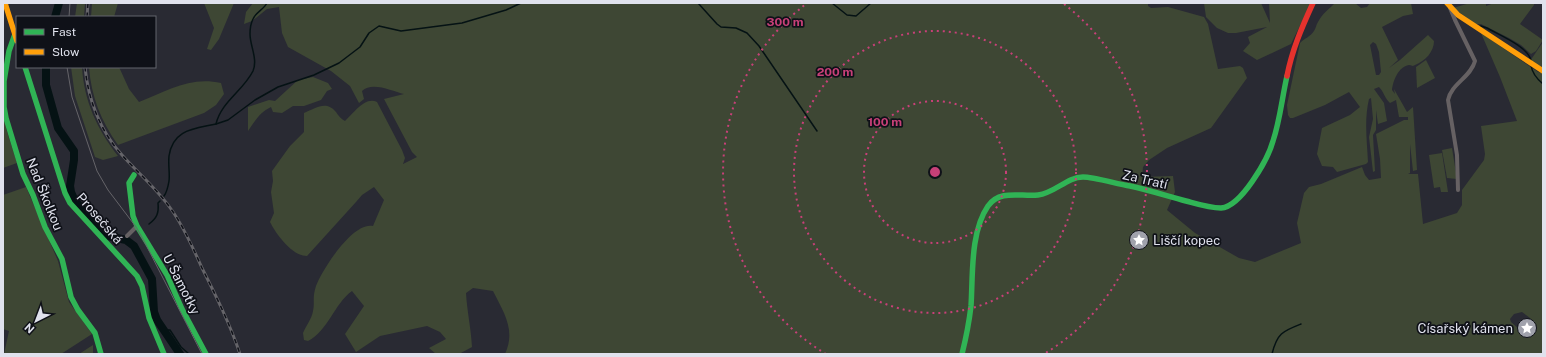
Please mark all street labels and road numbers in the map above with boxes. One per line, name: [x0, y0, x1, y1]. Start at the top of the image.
street label: Nad Školkou: [23, 156, 66, 233]
street label: Za Tratí: [1121, 167, 1170, 192]
street label: Prosečská: [73, 190, 126, 247]
street label: U Šamotky: [160, 251, 203, 317]

